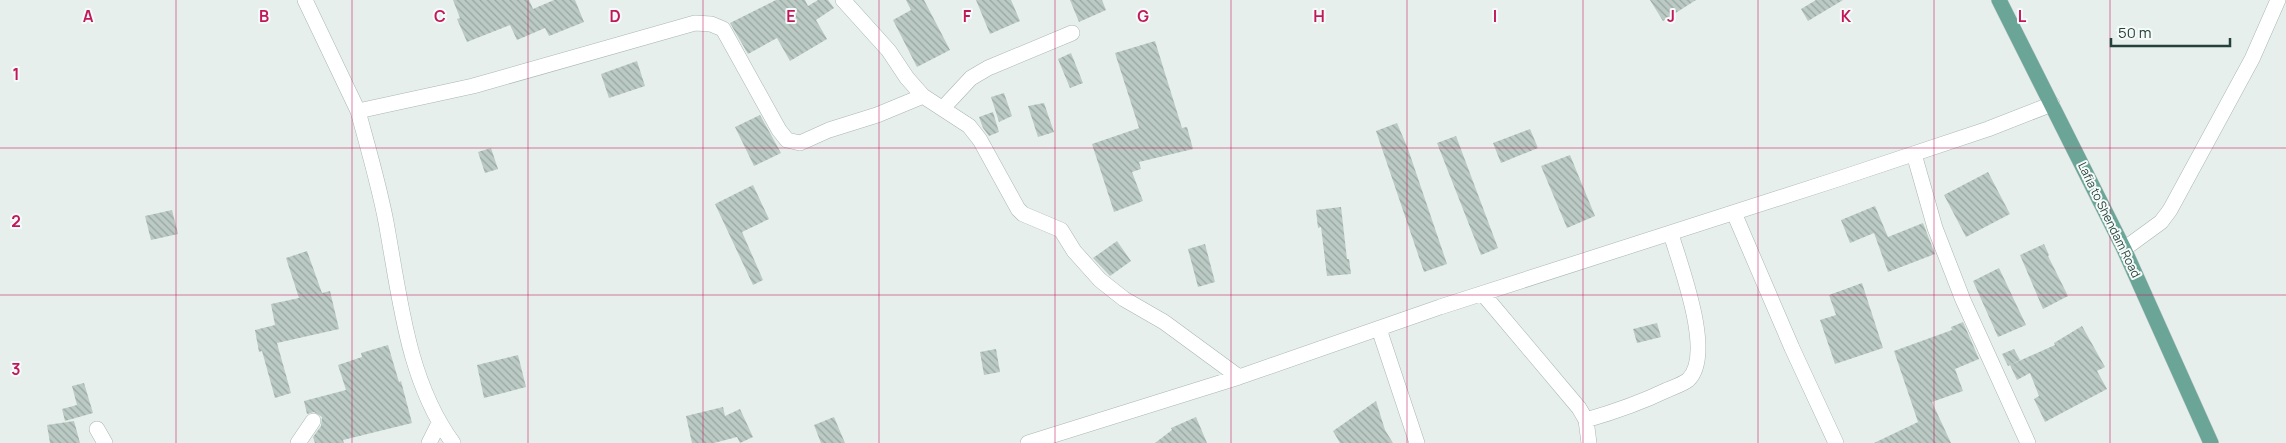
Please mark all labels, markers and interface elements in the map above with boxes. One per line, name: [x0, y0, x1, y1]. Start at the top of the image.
text: A: [83, 5, 94, 27]
text: B: [259, 5, 269, 27]
text: C: [434, 5, 446, 27]
text: D: [609, 5, 621, 27]
text: E: [786, 5, 796, 27]
text: F: [963, 5, 972, 27]
text: G: [1137, 5, 1149, 27]
text: H: [1313, 5, 1325, 27]
text: I: [1493, 5, 1497, 27]
text: J: [1667, 5, 1675, 27]
text: K: [1841, 5, 1852, 27]
text: L: [2018, 5, 2027, 27]
scale bar: [2111, 15, 2230, 47]
text: 50 m: [2118, 22, 2152, 43]
text: 1: [12, 63, 20, 85]
street label: Lafia to Shendam Road: [2074, 159, 2145, 280]
text: 2: [11, 210, 21, 232]
text: 3: [11, 358, 21, 380]

